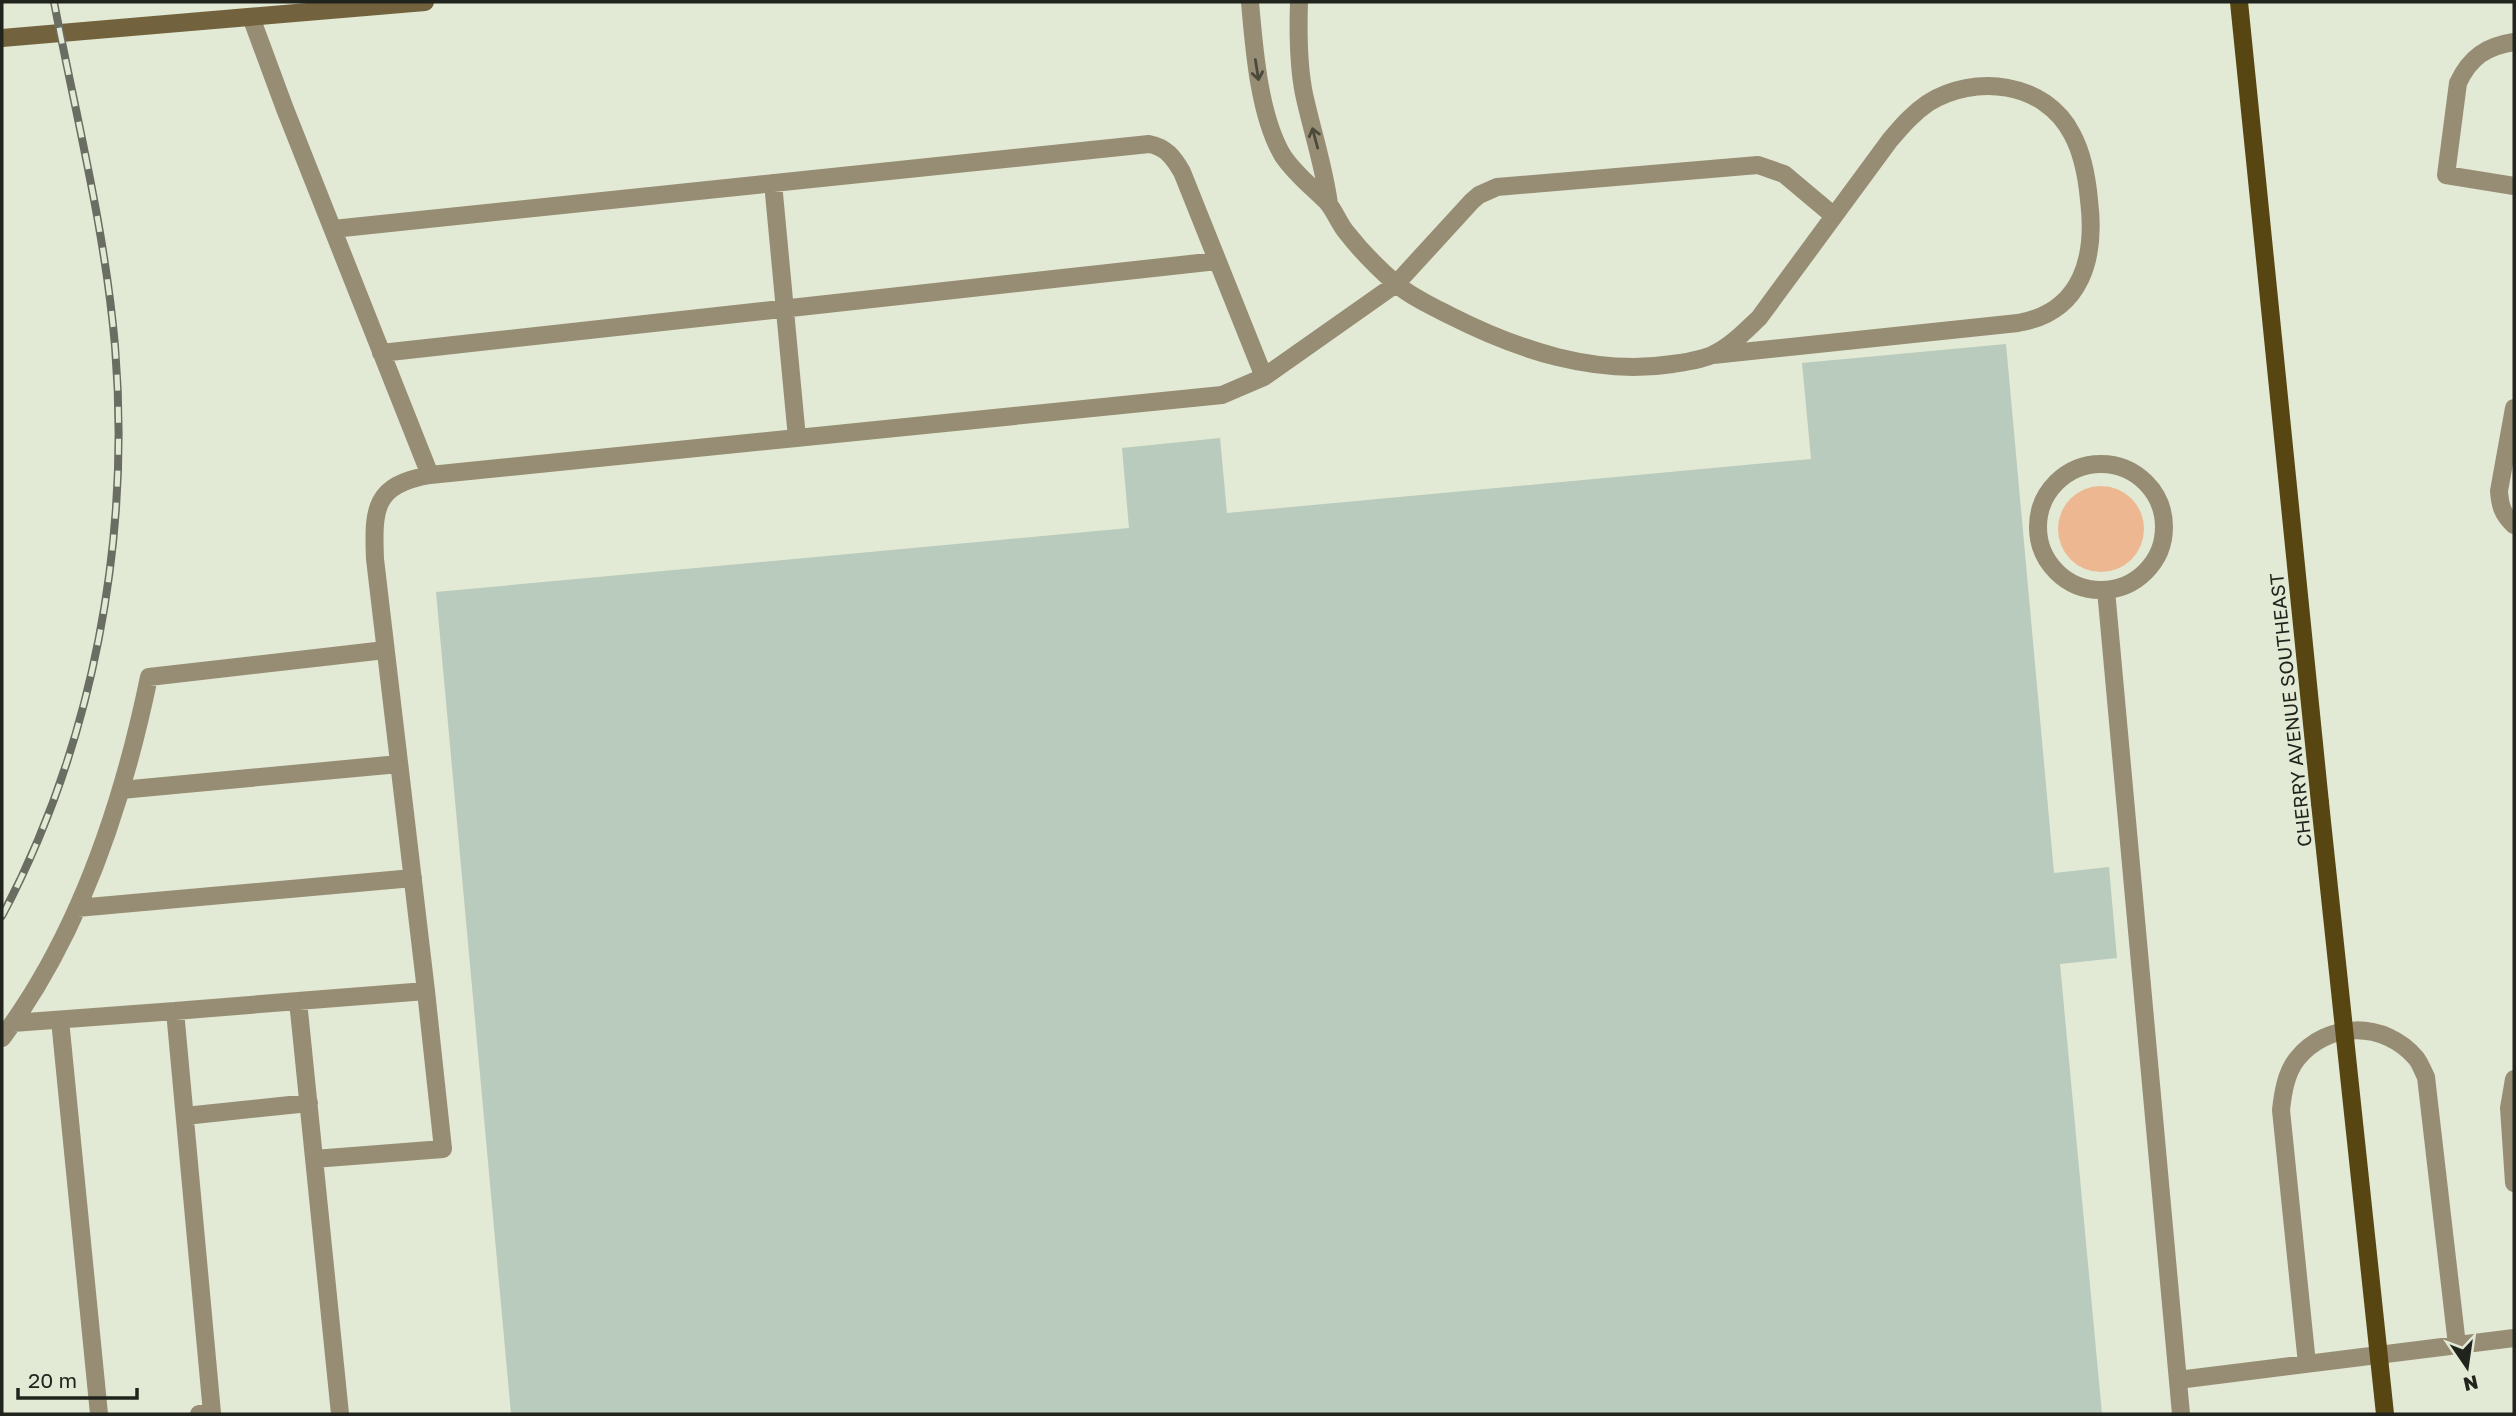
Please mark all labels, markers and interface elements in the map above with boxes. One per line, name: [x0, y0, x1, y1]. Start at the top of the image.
one-way arrow: [1251, 58, 1264, 80]
one-way arrow: [1308, 127, 1321, 149]
street label: CHERRY AVENUE SOUTHEAST: [2264, 572, 2316, 848]
north arrow: [2432, 1332, 2502, 1402]
scale bar: [18, 1356, 136, 1400]
text: 20 m: [28, 1367, 77, 1393]
text: N: [2461, 1371, 2481, 1397]

